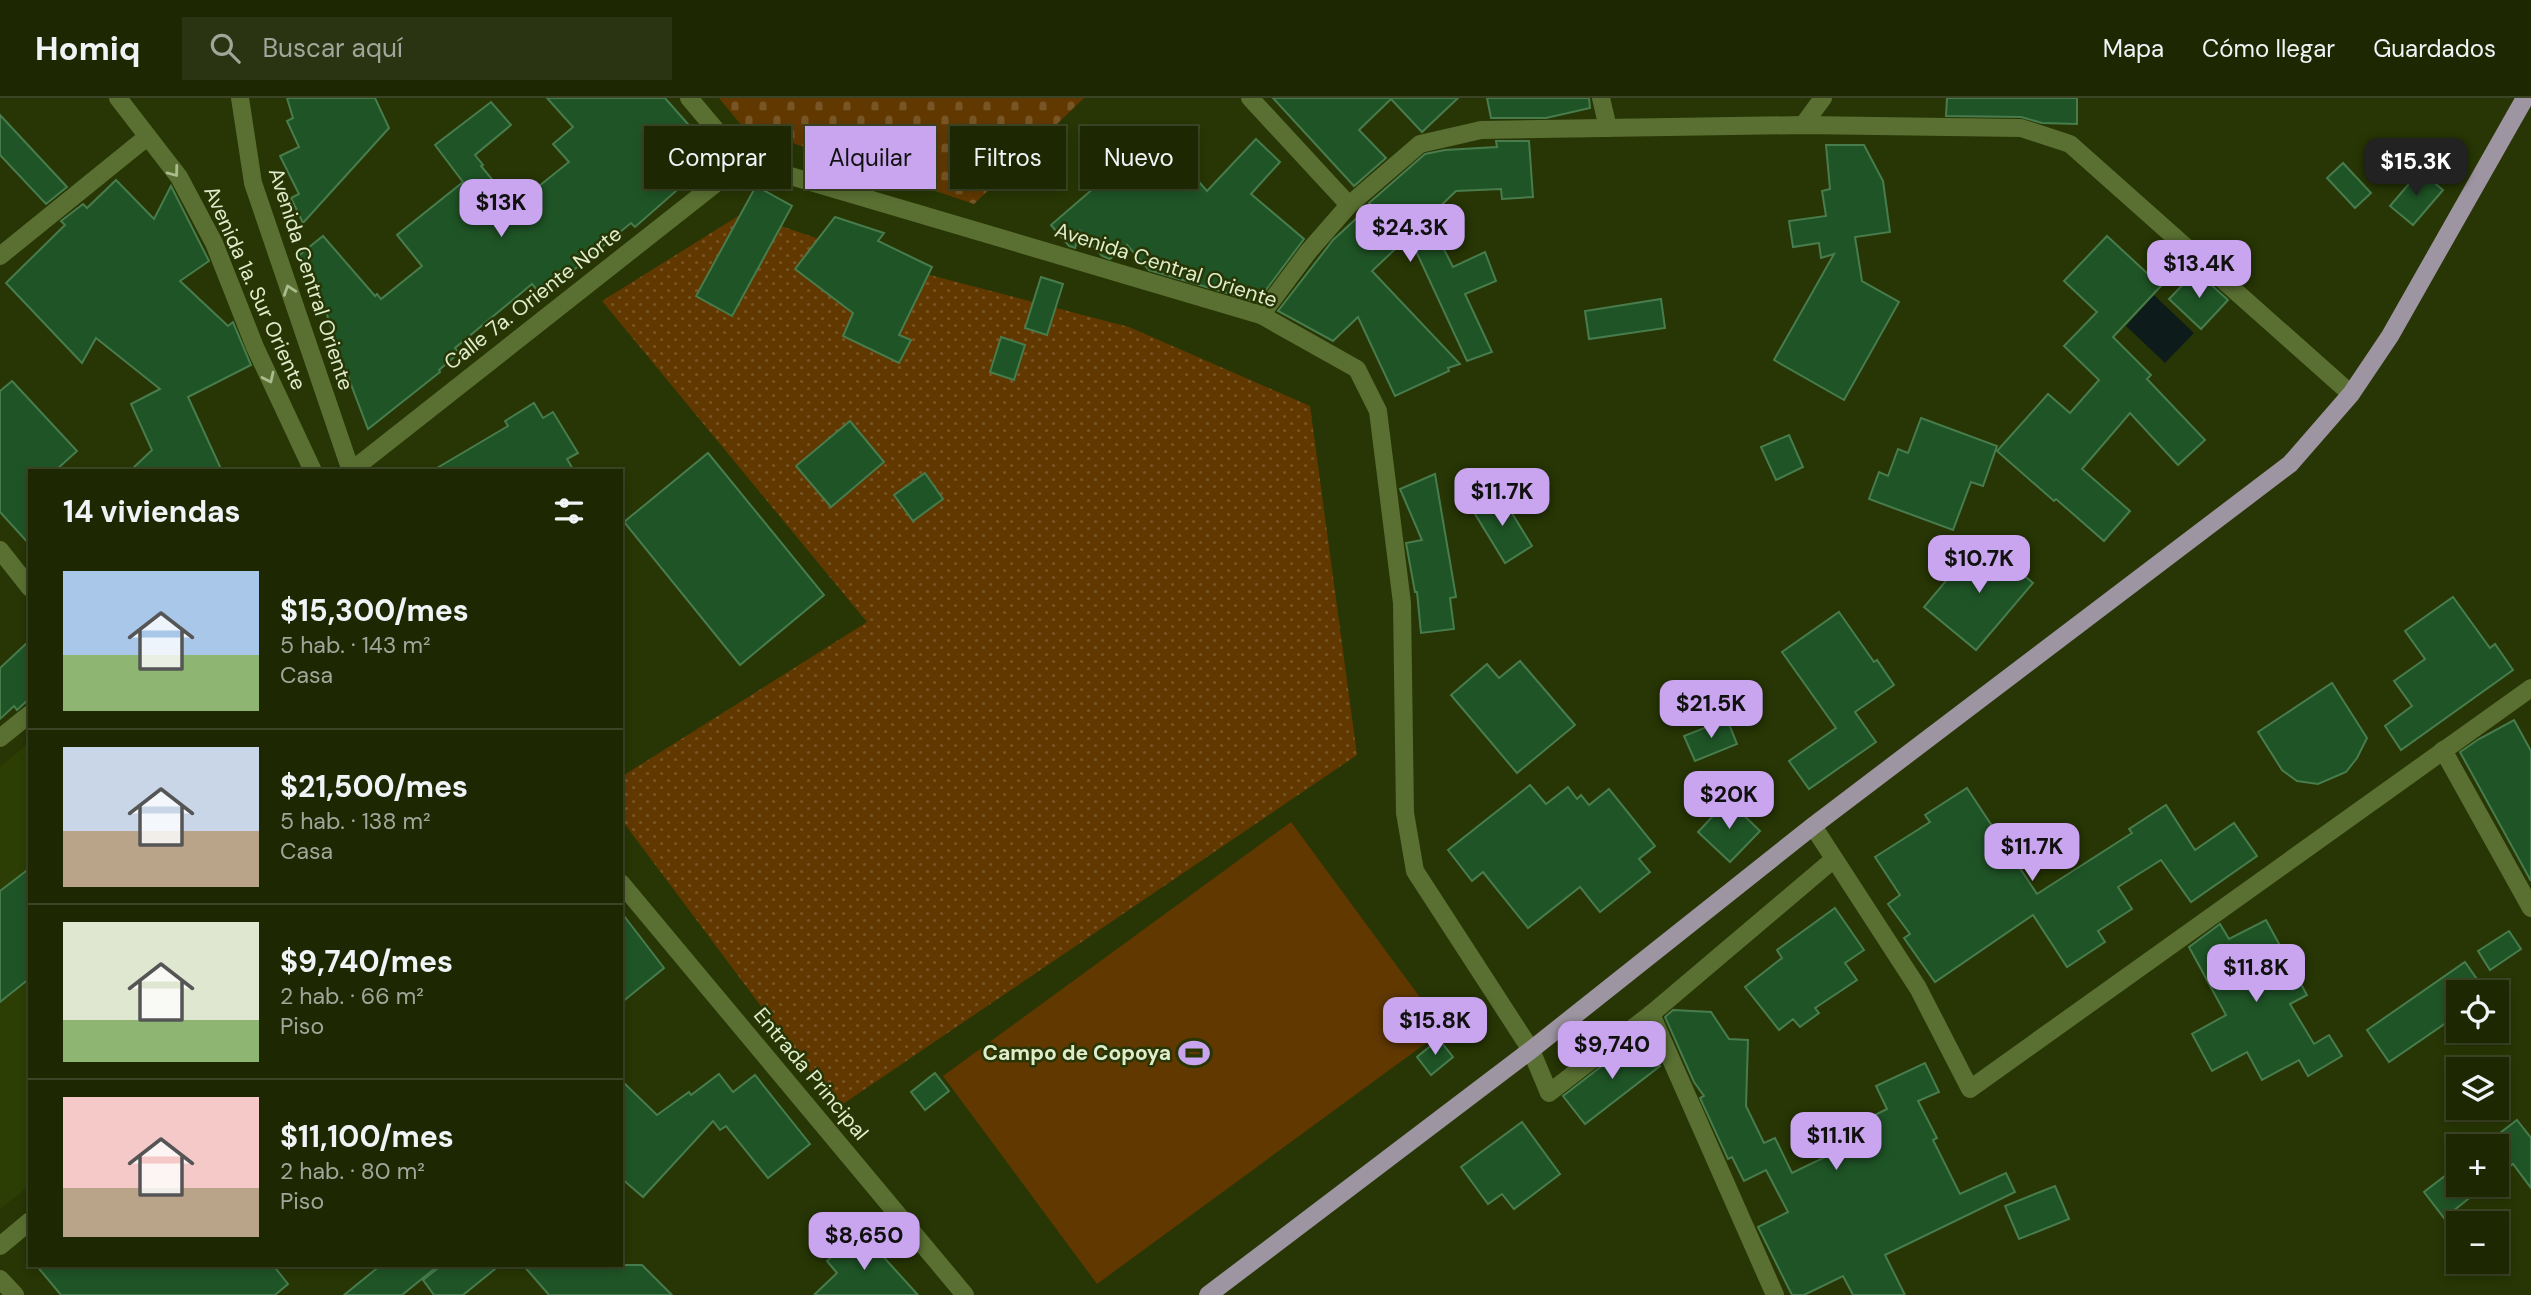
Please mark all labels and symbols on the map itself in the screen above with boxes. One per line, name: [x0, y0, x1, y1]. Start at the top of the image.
pin: $15.3K: [2359, 139, 2473, 198]
one-way arrow: [166, 164, 178, 176]
street label: Avenida Central Oriente: [262, 164, 360, 394]
pin: $13K: [460, 180, 542, 239]
street label: Avenida 1a. Sur Oriente: [197, 181, 313, 395]
pin: $24.3K: [1353, 204, 1467, 264]
street label: Avenida Central Oriente: [1051, 216, 1281, 314]
street label: Calle 7a. Oriente Norte: [438, 220, 628, 376]
pin: $13.4K: [2142, 240, 2256, 300]
one-way arrow: [283, 285, 297, 297]
one-way arrow: [261, 371, 275, 383]
pin: $11.7K: [1445, 468, 1559, 528]
pin: $10.7K: [1922, 536, 2036, 595]
pin: $21.5K: [1654, 680, 1768, 740]
pin: $20K: [1688, 772, 1770, 831]
pin: $11.7K: [1975, 824, 2089, 883]
pin: $11.8K: [2199, 944, 2313, 1004]
pin: $15.8K: [1378, 998, 1492, 1057]
street label: Entrada Principal: [747, 1002, 875, 1146]
pin: $9,740: [1555, 1021, 1669, 1081]
sports icon: Campo de Copoya: [1177, 1036, 1211, 1070]
place label: Campo de Copoya: [983, 1039, 1171, 1067]
pin: $11.1K: [1779, 1112, 1893, 1172]
pin: $8,650: [807, 1212, 921, 1272]

